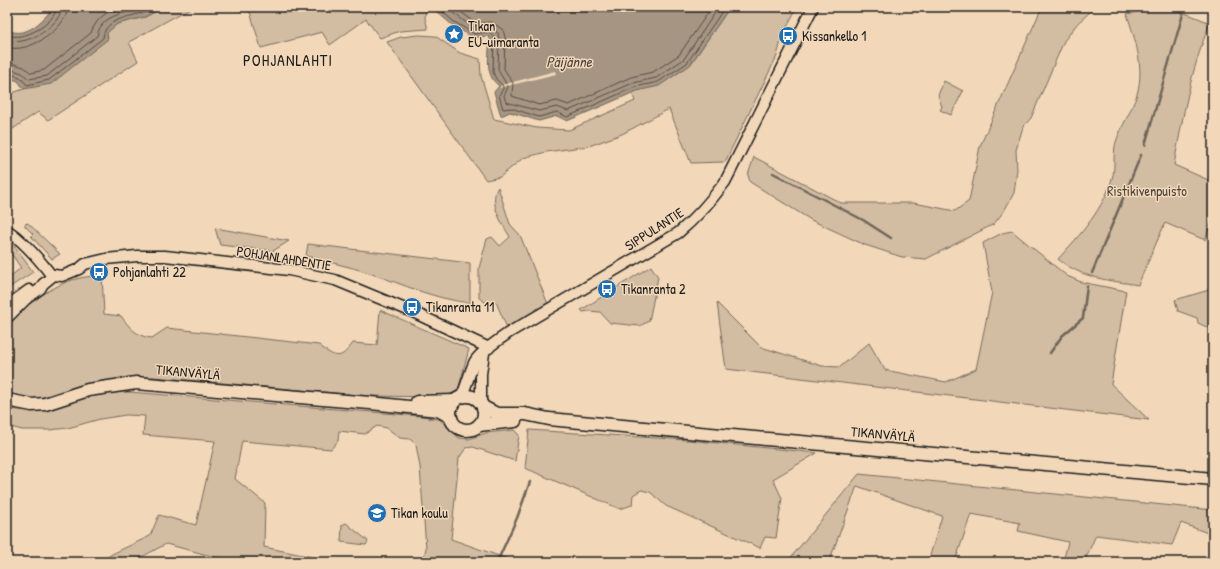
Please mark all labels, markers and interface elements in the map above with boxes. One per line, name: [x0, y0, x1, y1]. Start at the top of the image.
place label: Tikan EU-uimaranta: [468, 16, 539, 51]
place icon: Tikan EU-uimaranta: [443, 23, 465, 45]
bus stop icon: Kissankello 1: [777, 25, 799, 47]
place label: Kissankello 1: [802, 26, 866, 45]
district label: POHJANLAHTI: [243, 49, 333, 71]
water label: Päijänne: [546, 51, 593, 72]
park label: Ristikivenpuisto: [1107, 181, 1187, 201]
street label: SIPPULANTIE: [621, 203, 687, 255]
street label: POHJANLAHDENTIE: [235, 241, 333, 274]
bus stop icon: Pohjanlahti 22: [88, 261, 110, 283]
place label: Pohjanlahti 22: [113, 262, 186, 282]
bus stop icon: Tikanranta 2: [596, 278, 618, 300]
place label: Tikanranta 2: [621, 279, 686, 298]
bus stop icon: Tikanranta 11: [401, 296, 423, 318]
place label: Tikanranta 11: [426, 297, 494, 316]
street label: TIKANVÄYLÄ: [155, 359, 221, 384]
street label: TIKANVÄYLÄ: [850, 421, 916, 446]
school or university icon: Tikan koulu: [366, 502, 388, 524]
place label: Tikan koulu: [391, 503, 448, 522]

